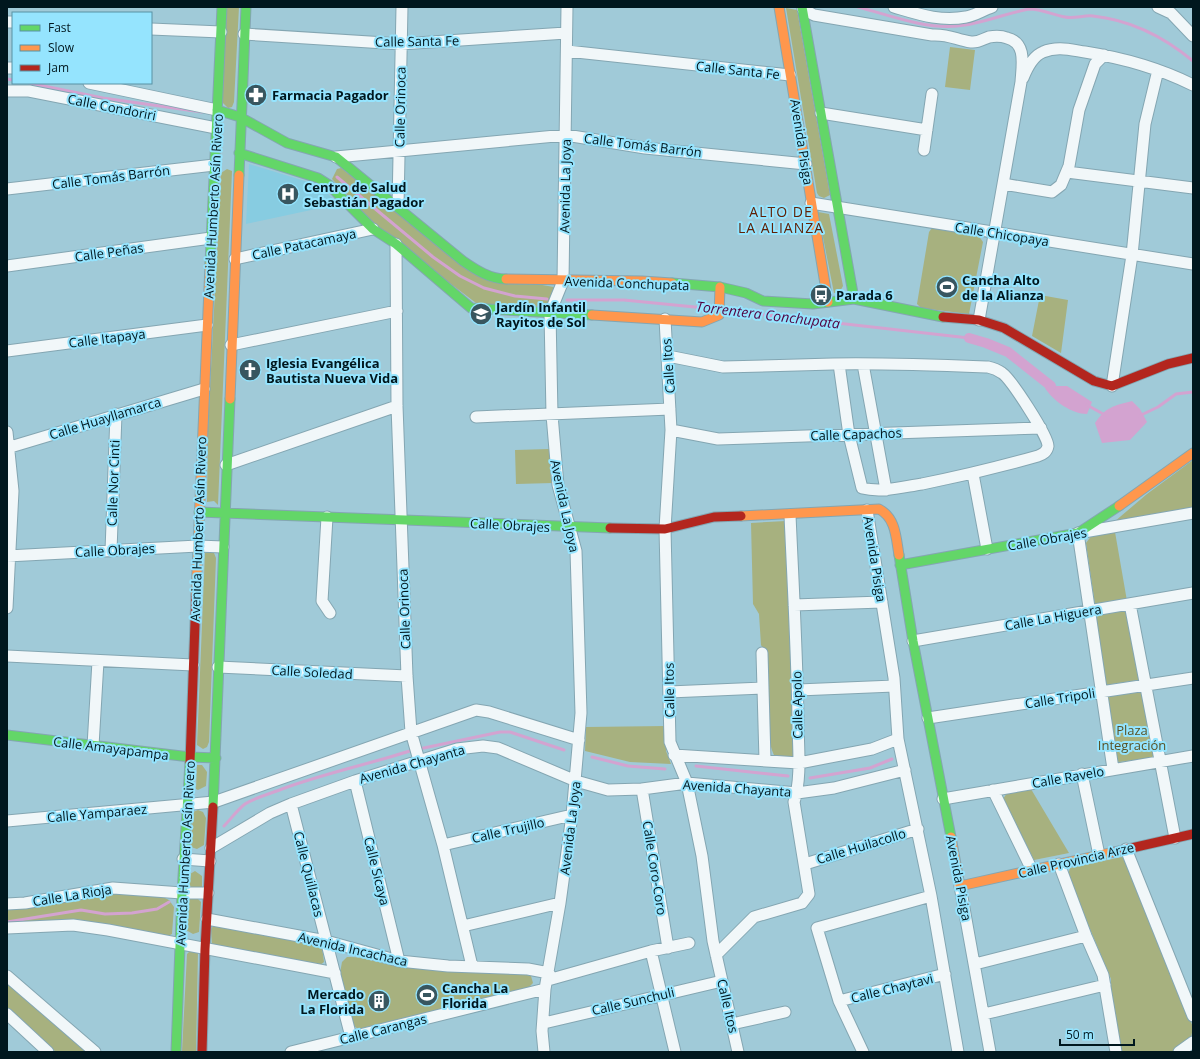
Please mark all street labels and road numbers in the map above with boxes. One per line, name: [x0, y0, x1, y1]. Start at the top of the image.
street label: Calle Santa Fe: [375, 31, 459, 51]
street label: Calle Santa Fe: [695, 57, 781, 83]
street label: Calle Orinoca: [390, 67, 410, 147]
street label: Calle Condoriri: [66, 90, 158, 124]
street label: Avenida Pisiga: [786, 98, 818, 186]
street label: Avenida Humberto Asín Rivero: [199, 113, 227, 299]
street label: Calle Tomás Barrón: [583, 129, 703, 161]
street label: Avenida La Joya: [555, 139, 575, 233]
street label: Calle Tomás Barrón: [51, 161, 171, 193]
street label: Calle Chicopaya: [954, 218, 1050, 250]
street label: Calle Patacamaya: [250, 224, 358, 264]
street label: Calle Peñas: [73, 238, 145, 266]
street label: Avenida Conchupata: [564, 272, 690, 294]
street label: Calle Itapaya: [68, 324, 146, 352]
street label: Calle Itos: [657, 338, 679, 394]
street label: Calle Huayllamarca: [47, 392, 163, 444]
street label: Calle Capachos: [810, 423, 902, 445]
street label: Avenida Humberto Asín Rivero: [186, 436, 210, 622]
street label: Calle Nor Cinti: [102, 440, 124, 526]
street label: Avenida La Joya: [546, 458, 584, 554]
street label: Calle Obrajes: [470, 514, 550, 536]
street label: Avenida Pisiga: [859, 515, 891, 603]
street label: Calle Obrajes: [1006, 523, 1088, 555]
street label: Calle Obrajes: [75, 539, 155, 561]
street label: Calle Orinoca: [394, 568, 414, 650]
street label: Calle La Higuera: [1003, 600, 1103, 634]
street label: Calle Soledad: [271, 661, 353, 683]
street label: Calle Itos: [660, 662, 678, 718]
street label: Calle Apolo: [787, 671, 807, 739]
street label: Calle Tripoli: [1024, 684, 1096, 712]
street label: Calle Amayapampa: [52, 732, 170, 764]
street label: Avenida Chayanta: [357, 740, 467, 788]
street label: Avenida Humberto Asín Rivero: [171, 760, 199, 946]
street label: Calle Ravelo: [1031, 762, 1106, 792]
street label: Avenida Chayanta: [682, 775, 792, 801]
street label: Avenida La Joya: [555, 780, 585, 876]
street label: Calle Yamparaez: [46, 800, 148, 826]
street label: Calle Trujillo: [470, 813, 546, 847]
street label: Calle Coro-Coro: [639, 820, 671, 917]
street label: Calle Huilacollo: [814, 824, 908, 868]
street label: Calle Quillacas: [290, 829, 328, 919]
street label: Avenida Pisiga: [942, 834, 976, 922]
street label: Calle Sicaya: [360, 835, 394, 907]
street label: Calle Provincia Arze: [1016, 838, 1136, 882]
street label: Calle La Rioja: [31, 880, 113, 910]
street label: Avenida Incachaca: [297, 928, 409, 970]
street label: Calle Chaytavi: [849, 969, 935, 1007]
street label: Calle Itos: [713, 977, 743, 1035]
street label: Calle Sunchuli: [590, 983, 676, 1019]
street label: Calle Carangas: [338, 1009, 428, 1049]

